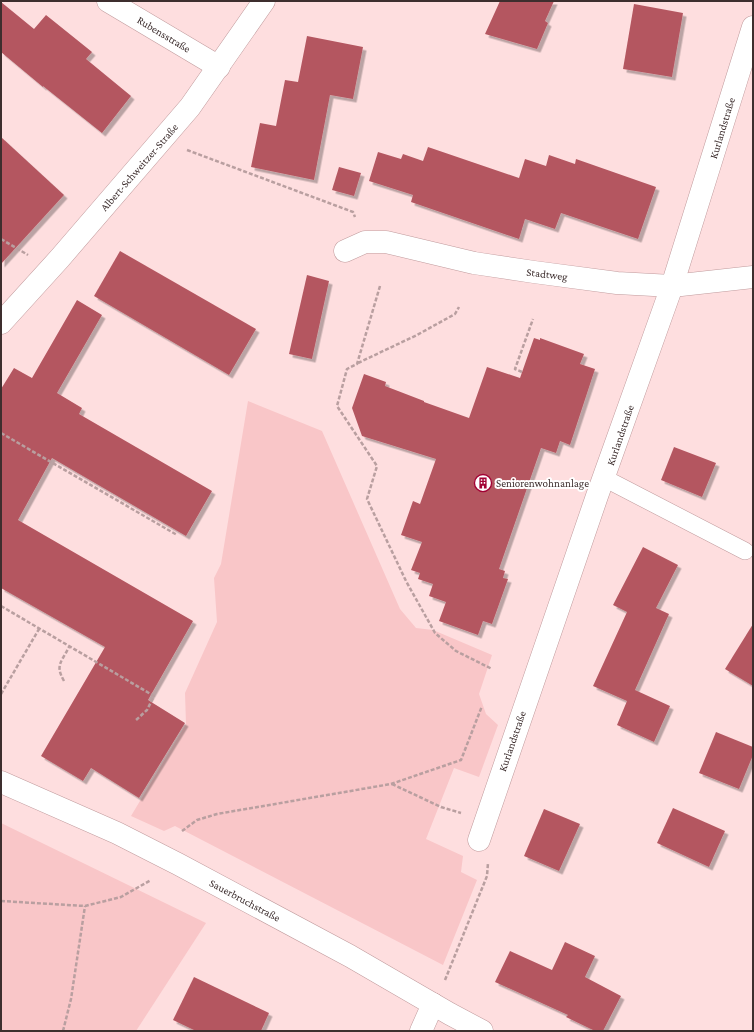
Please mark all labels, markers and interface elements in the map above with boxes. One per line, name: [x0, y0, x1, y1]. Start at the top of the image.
street label: Rubensstraße: [135, 13, 193, 55]
street label: Kurlandstraße: [707, 96, 737, 160]
street label: Albert-Schweitzer-Straße: [98, 121, 180, 213]
street label: Stadtweg: [526, 266, 569, 284]
street label: Kurlandstraße: [604, 403, 636, 467]
building icon: Seniorenwohnanlage: [473, 473, 493, 493]
place label: Seniorenwohnanlage: [496, 477, 589, 490]
street label: Kurlandstraße: [496, 709, 528, 773]
street label: Sauerbruchstraße: [208, 876, 283, 924]

